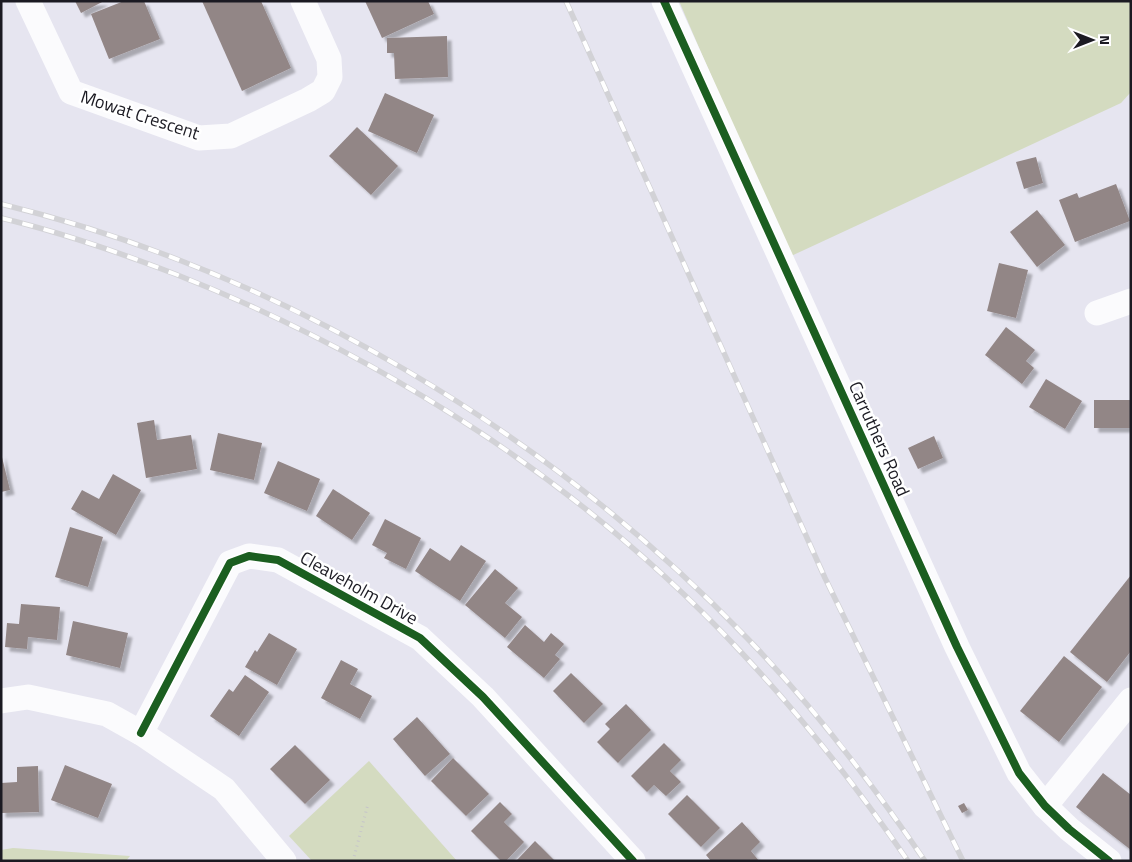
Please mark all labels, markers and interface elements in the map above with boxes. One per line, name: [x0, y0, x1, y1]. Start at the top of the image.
north arrow: [1067, 15, 1117, 65]
text: N: [1095, 35, 1116, 45]
street label: Mowat Crescent: [77, 83, 204, 147]
street label: Carruthers Road: [842, 377, 917, 501]
street label: Cleaveholm Drive: [295, 544, 423, 631]

